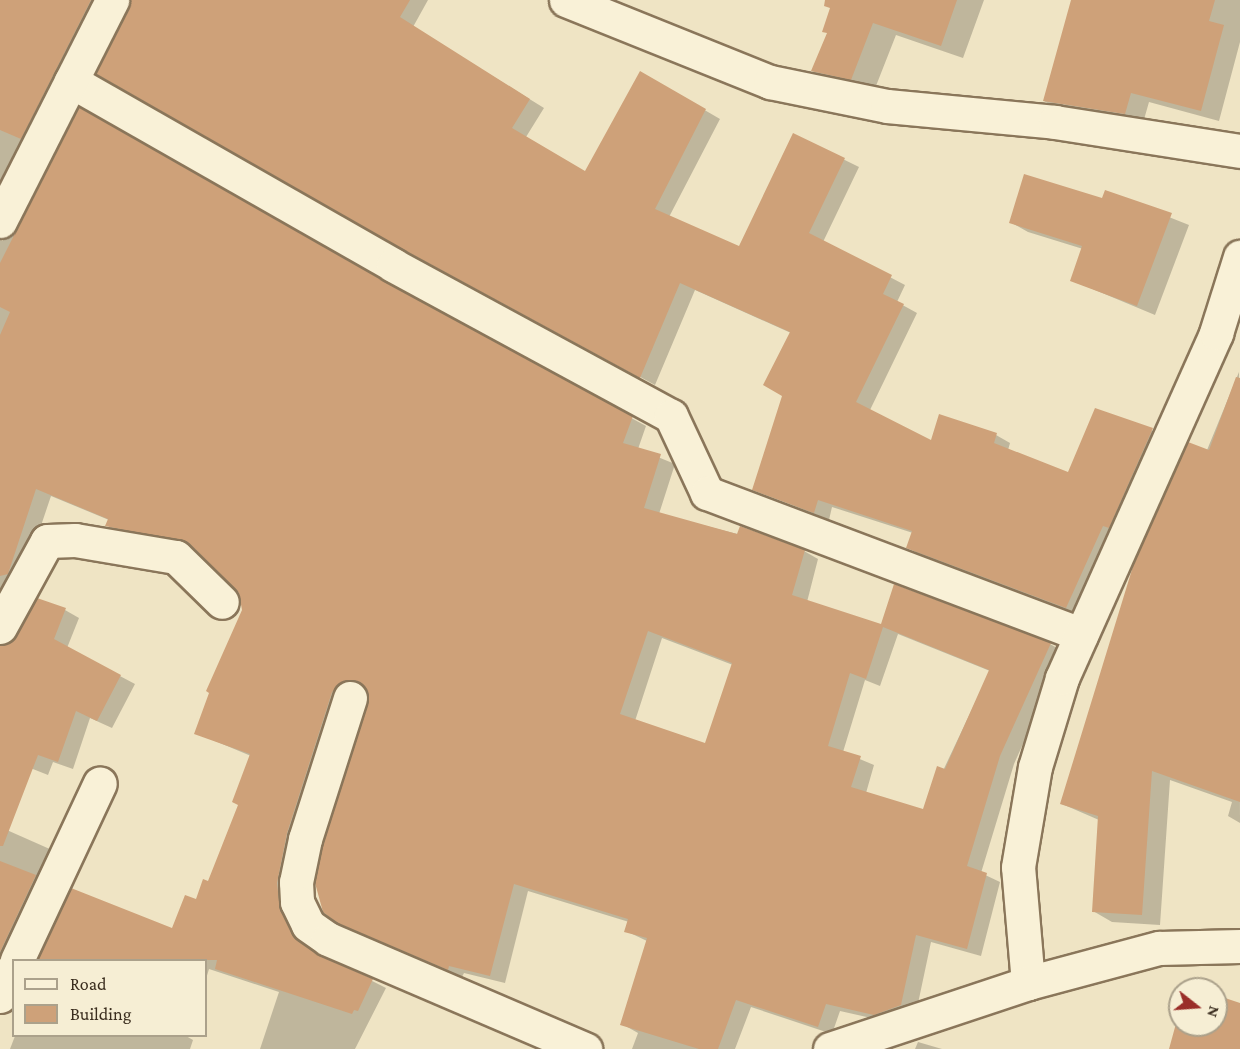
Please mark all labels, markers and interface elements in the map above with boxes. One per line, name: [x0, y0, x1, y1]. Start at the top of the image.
legend: [12, 959, 207, 1037]
text: Road: [70, 974, 107, 994]
north arrow: [1168, 977, 1228, 1037]
text: Building: [70, 1004, 131, 1024]
text: N: [1204, 1004, 1224, 1020]

